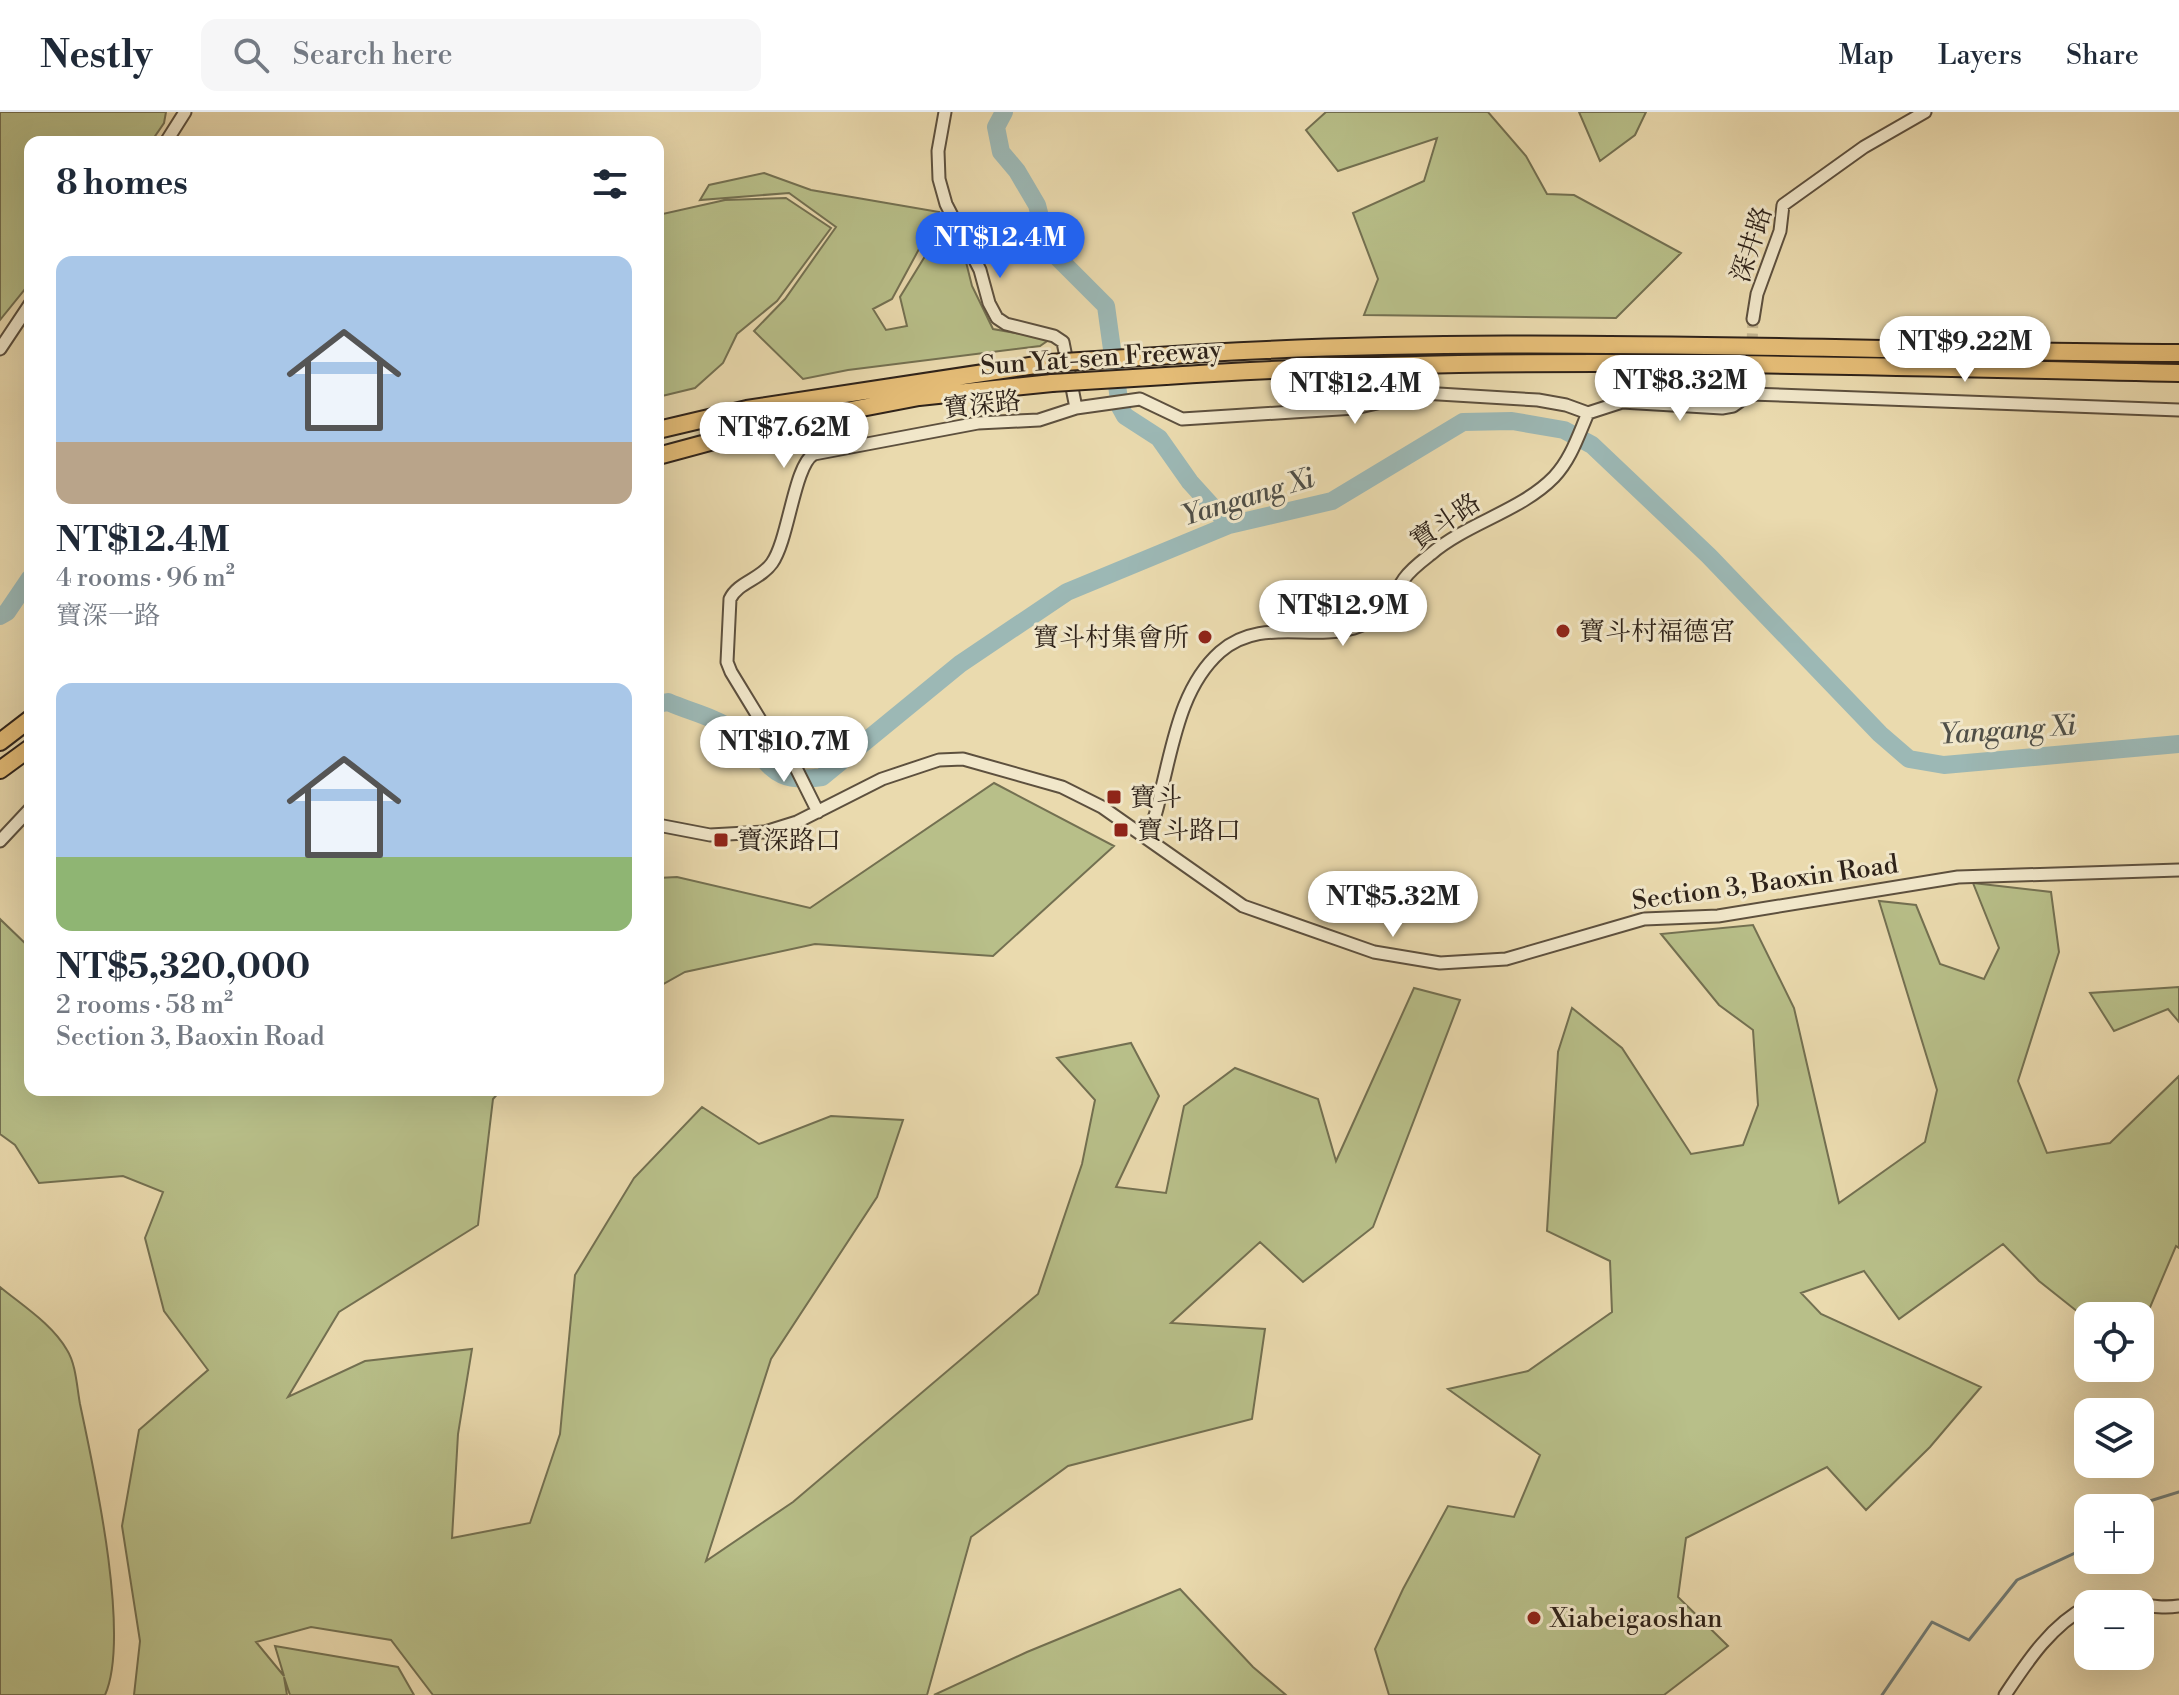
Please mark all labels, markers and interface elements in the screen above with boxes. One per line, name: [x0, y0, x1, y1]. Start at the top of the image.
search box: [201, 19, 761, 91]
text: Nestly: [40, 32, 153, 79]
icon: search: [229, 33, 273, 77]
text: Search here: [293, 36, 453, 74]
text: Map: [1839, 38, 1894, 73]
text: Layers: [1938, 38, 2022, 73]
text: Share: [2066, 38, 2139, 73]
icon: filters: [588, 162, 632, 206]
text: 8 homes: [56, 163, 188, 205]
street label: 深井路: [1725, 202, 1779, 286]
pin: NT$12.4M: [917, 212, 1083, 280]
text: NT$12.4M: [934, 222, 1066, 254]
icon: home: [272, 308, 416, 452]
pin: NT$9.22M: [1882, 316, 2048, 384]
text: NT$9.22M: [1898, 326, 2032, 358]
street label: Sun Yat-sen Freeway: [979, 334, 1223, 382]
pin: NT$8.32M: [1597, 355, 1763, 423]
pin: NT$12.4M: [1272, 358, 1438, 426]
text: NT$8.32M: [1613, 365, 1747, 397]
text: NT$12.4M: [1289, 368, 1421, 400]
street label: 寶深路: [942, 385, 1023, 425]
pin: NT$7.62M: [701, 402, 867, 470]
text: NT$7.62M: [718, 412, 850, 444]
water label: Yangang Xi: [1178, 461, 1319, 534]
street label: 寶斗路: [1404, 487, 1487, 557]
text: NT$12.4M: [56, 520, 230, 562]
text: 4 rooms · 96 m²: [56, 562, 235, 594]
pin: NT$12.9M: [1260, 580, 1426, 648]
text: NT$12.9M: [1277, 590, 1409, 622]
text: 寶深一路: [56, 600, 160, 632]
place label: 寶斗村福德宮: [1579, 616, 1735, 648]
place label: 寶斗村集會所: [1033, 622, 1189, 654]
marker: 寶斗村福德宮: [1554, 622, 1572, 640]
marker: 寶斗村集會所: [1196, 628, 1214, 646]
water label: Yangang Xi: [1939, 708, 2078, 753]
pin: NT$10.7M: [701, 716, 867, 784]
text: NT$10.7M: [718, 726, 850, 758]
icon: home: [272, 735, 416, 879]
place label: 寶斗: [1130, 782, 1182, 814]
marker: 寶斗: [1105, 788, 1123, 806]
place label: 寶斗路口: [1137, 815, 1241, 847]
marker: 寶斗路口: [1112, 821, 1130, 839]
place label: 寶深路口: [737, 825, 841, 857]
marker: 寶深路口: [712, 831, 730, 849]
street label: Section 3, Baoxin Road: [1630, 848, 1901, 918]
pin: NT$5.32M: [1310, 871, 1476, 939]
text: NT$5.32M: [1326, 881, 1460, 913]
text: NT$5,320,000: [56, 947, 310, 989]
text: 2 rooms · 58 m²: [56, 989, 233, 1021]
text: Section 3, Baoxin Road: [56, 1021, 325, 1053]
map controls: [2074, 1302, 2154, 1670]
button: locate: [2074, 1302, 2154, 1382]
button: layers: [2074, 1398, 2154, 1478]
button: +: [2074, 1494, 2154, 1574]
button: −: [2074, 1590, 2154, 1670]
place label: Xiabeigaoshan: [1549, 1603, 1723, 1635]
marker: Xiabeigaoshan: [1525, 1609, 1543, 1627]

